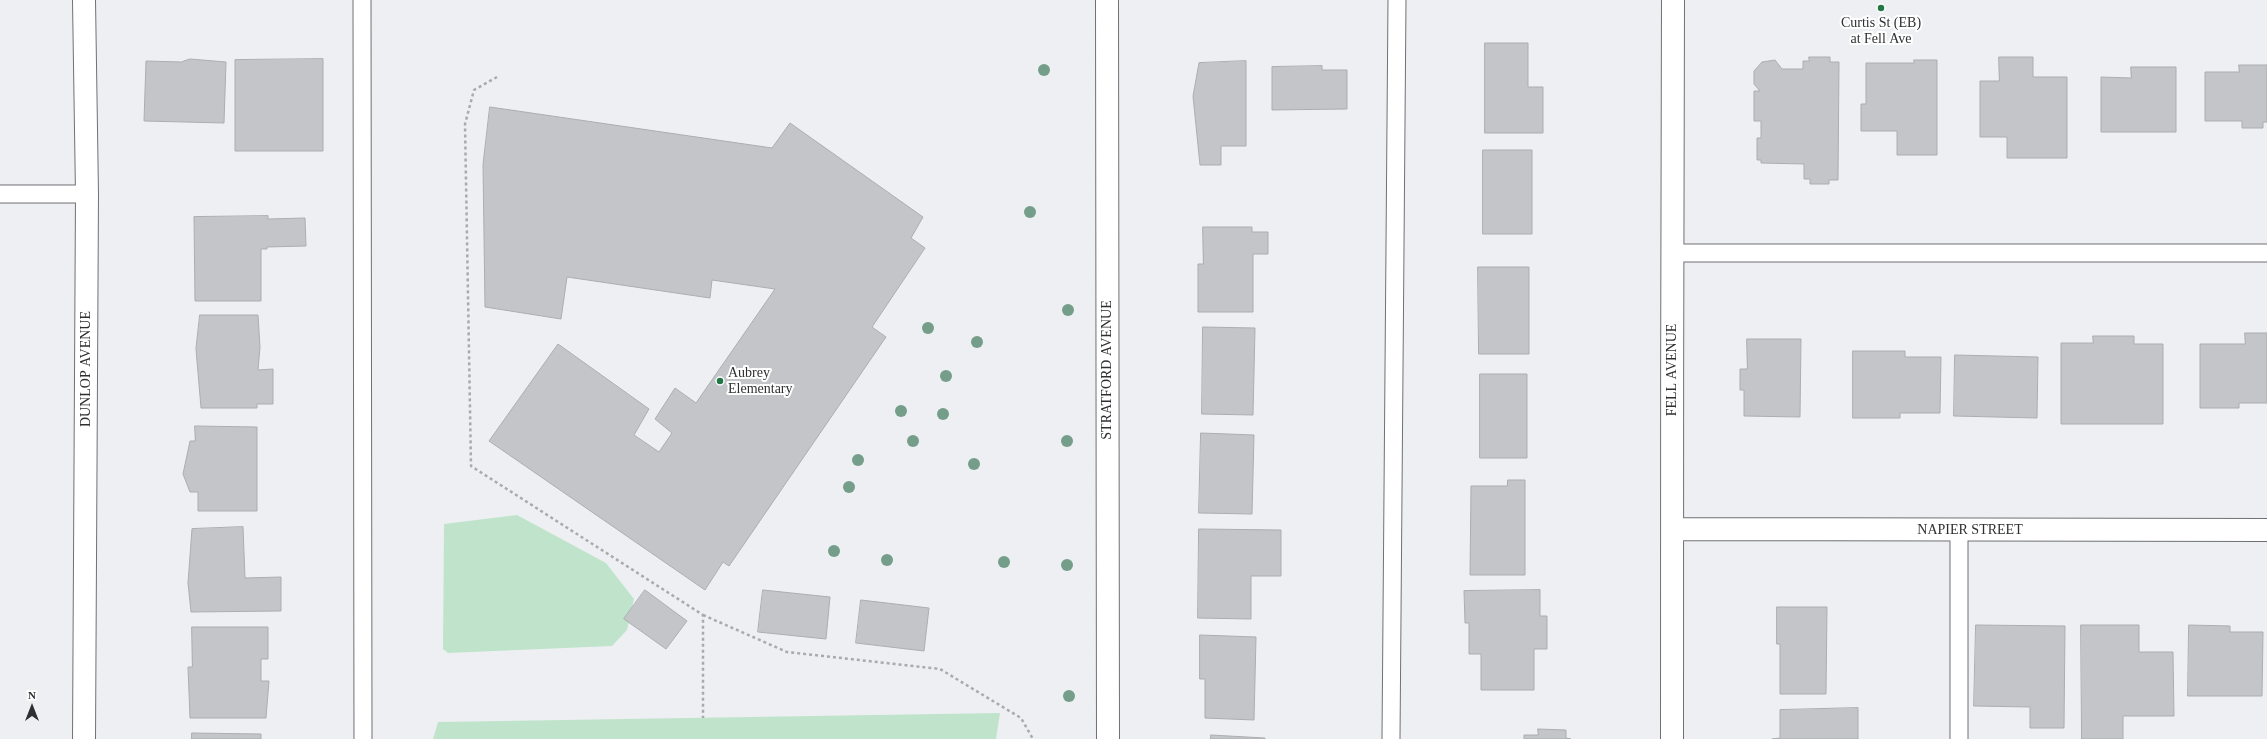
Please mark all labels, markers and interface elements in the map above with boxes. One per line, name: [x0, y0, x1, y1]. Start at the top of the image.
marker: Curtis St (EB) at Fell Ave: [1876, 3, 1886, 13]
place label: Curtis St (EB) at Fell Ave: [1841, 15, 1921, 48]
street label: STRATFORD AVENUE: [1099, 300, 1115, 440]
street label: DUNLOP AVENUE: [78, 311, 94, 427]
street label: FELL AVENUE: [1664, 324, 1680, 416]
place label: Aubrey Elementary: [728, 365, 793, 398]
marker: Aubrey Elementary: [715, 376, 725, 386]
street label: NAPIER STREET: [1917, 522, 2023, 538]
north arrow: [12, 687, 52, 727]
text: N: [28, 689, 36, 701]

